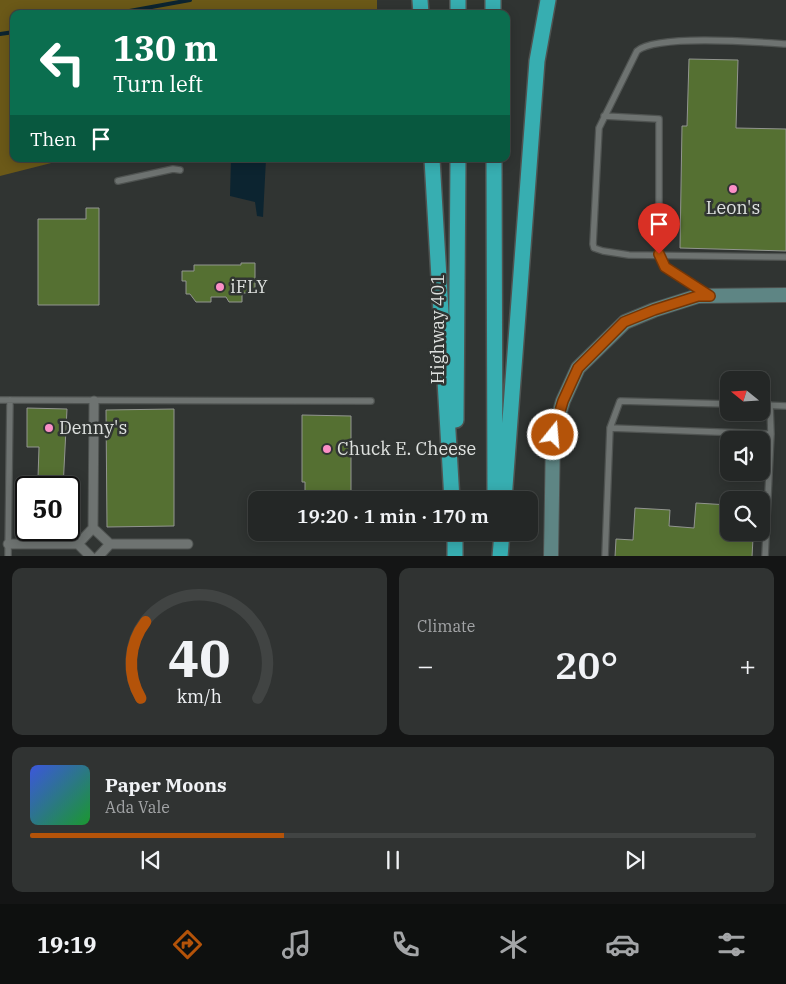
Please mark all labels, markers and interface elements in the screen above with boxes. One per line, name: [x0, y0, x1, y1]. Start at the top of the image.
text: 130 m: [113, 25, 218, 71]
icon: left: [30, 30, 95, 95]
text: Turn left: [113, 69, 203, 98]
icon: arrive: [87, 125, 115, 153]
text: Then: [30, 127, 77, 151]
marker: Leon's: [727, 183, 739, 195]
place label: Leon's: [706, 196, 760, 219]
pin: [638, 203, 680, 254]
icon: arrive: [645, 210, 673, 238]
street label: Highway 401: [426, 274, 449, 384]
place label: iFLY: [230, 275, 268, 298]
marker: iFLY: [214, 281, 226, 293]
north arrow: [720, 371, 770, 421]
map controls: [720, 371, 770, 541]
position arrow: [526, 408, 578, 460]
place label: Denny's: [59, 416, 127, 439]
marker: Denny's: [43, 422, 55, 434]
button: sound: [720, 431, 770, 481]
place label: Chuck E. Cheese: [337, 437, 476, 460]
marker: Chuck E. Cheese: [321, 443, 333, 455]
speed limit sign: 50: [15, 476, 80, 541]
button: search: [720, 491, 770, 541]
text: 19:20 · 1 min · 170 m: [297, 504, 489, 528]
text: Climate: [417, 616, 475, 636]
text: 40: [168, 624, 231, 691]
text: 20°: [555, 640, 618, 689]
text: −: [417, 647, 434, 684]
text: +: [739, 647, 756, 684]
text: km/h: [177, 685, 222, 708]
text: Paper Moons: [105, 773, 227, 797]
text: Ada Vale: [105, 797, 170, 817]
icon: previous: [137, 846, 165, 874]
icon: pause: [379, 846, 407, 874]
icon: next: [621, 846, 649, 874]
icon: directions: [170, 927, 205, 962]
icon: music: [279, 927, 314, 962]
icon: phone: [388, 927, 423, 962]
icon: climate: [496, 927, 531, 962]
icon: car: [605, 927, 640, 962]
icon: filters: [714, 927, 749, 962]
text: 19:19: [37, 930, 96, 959]

